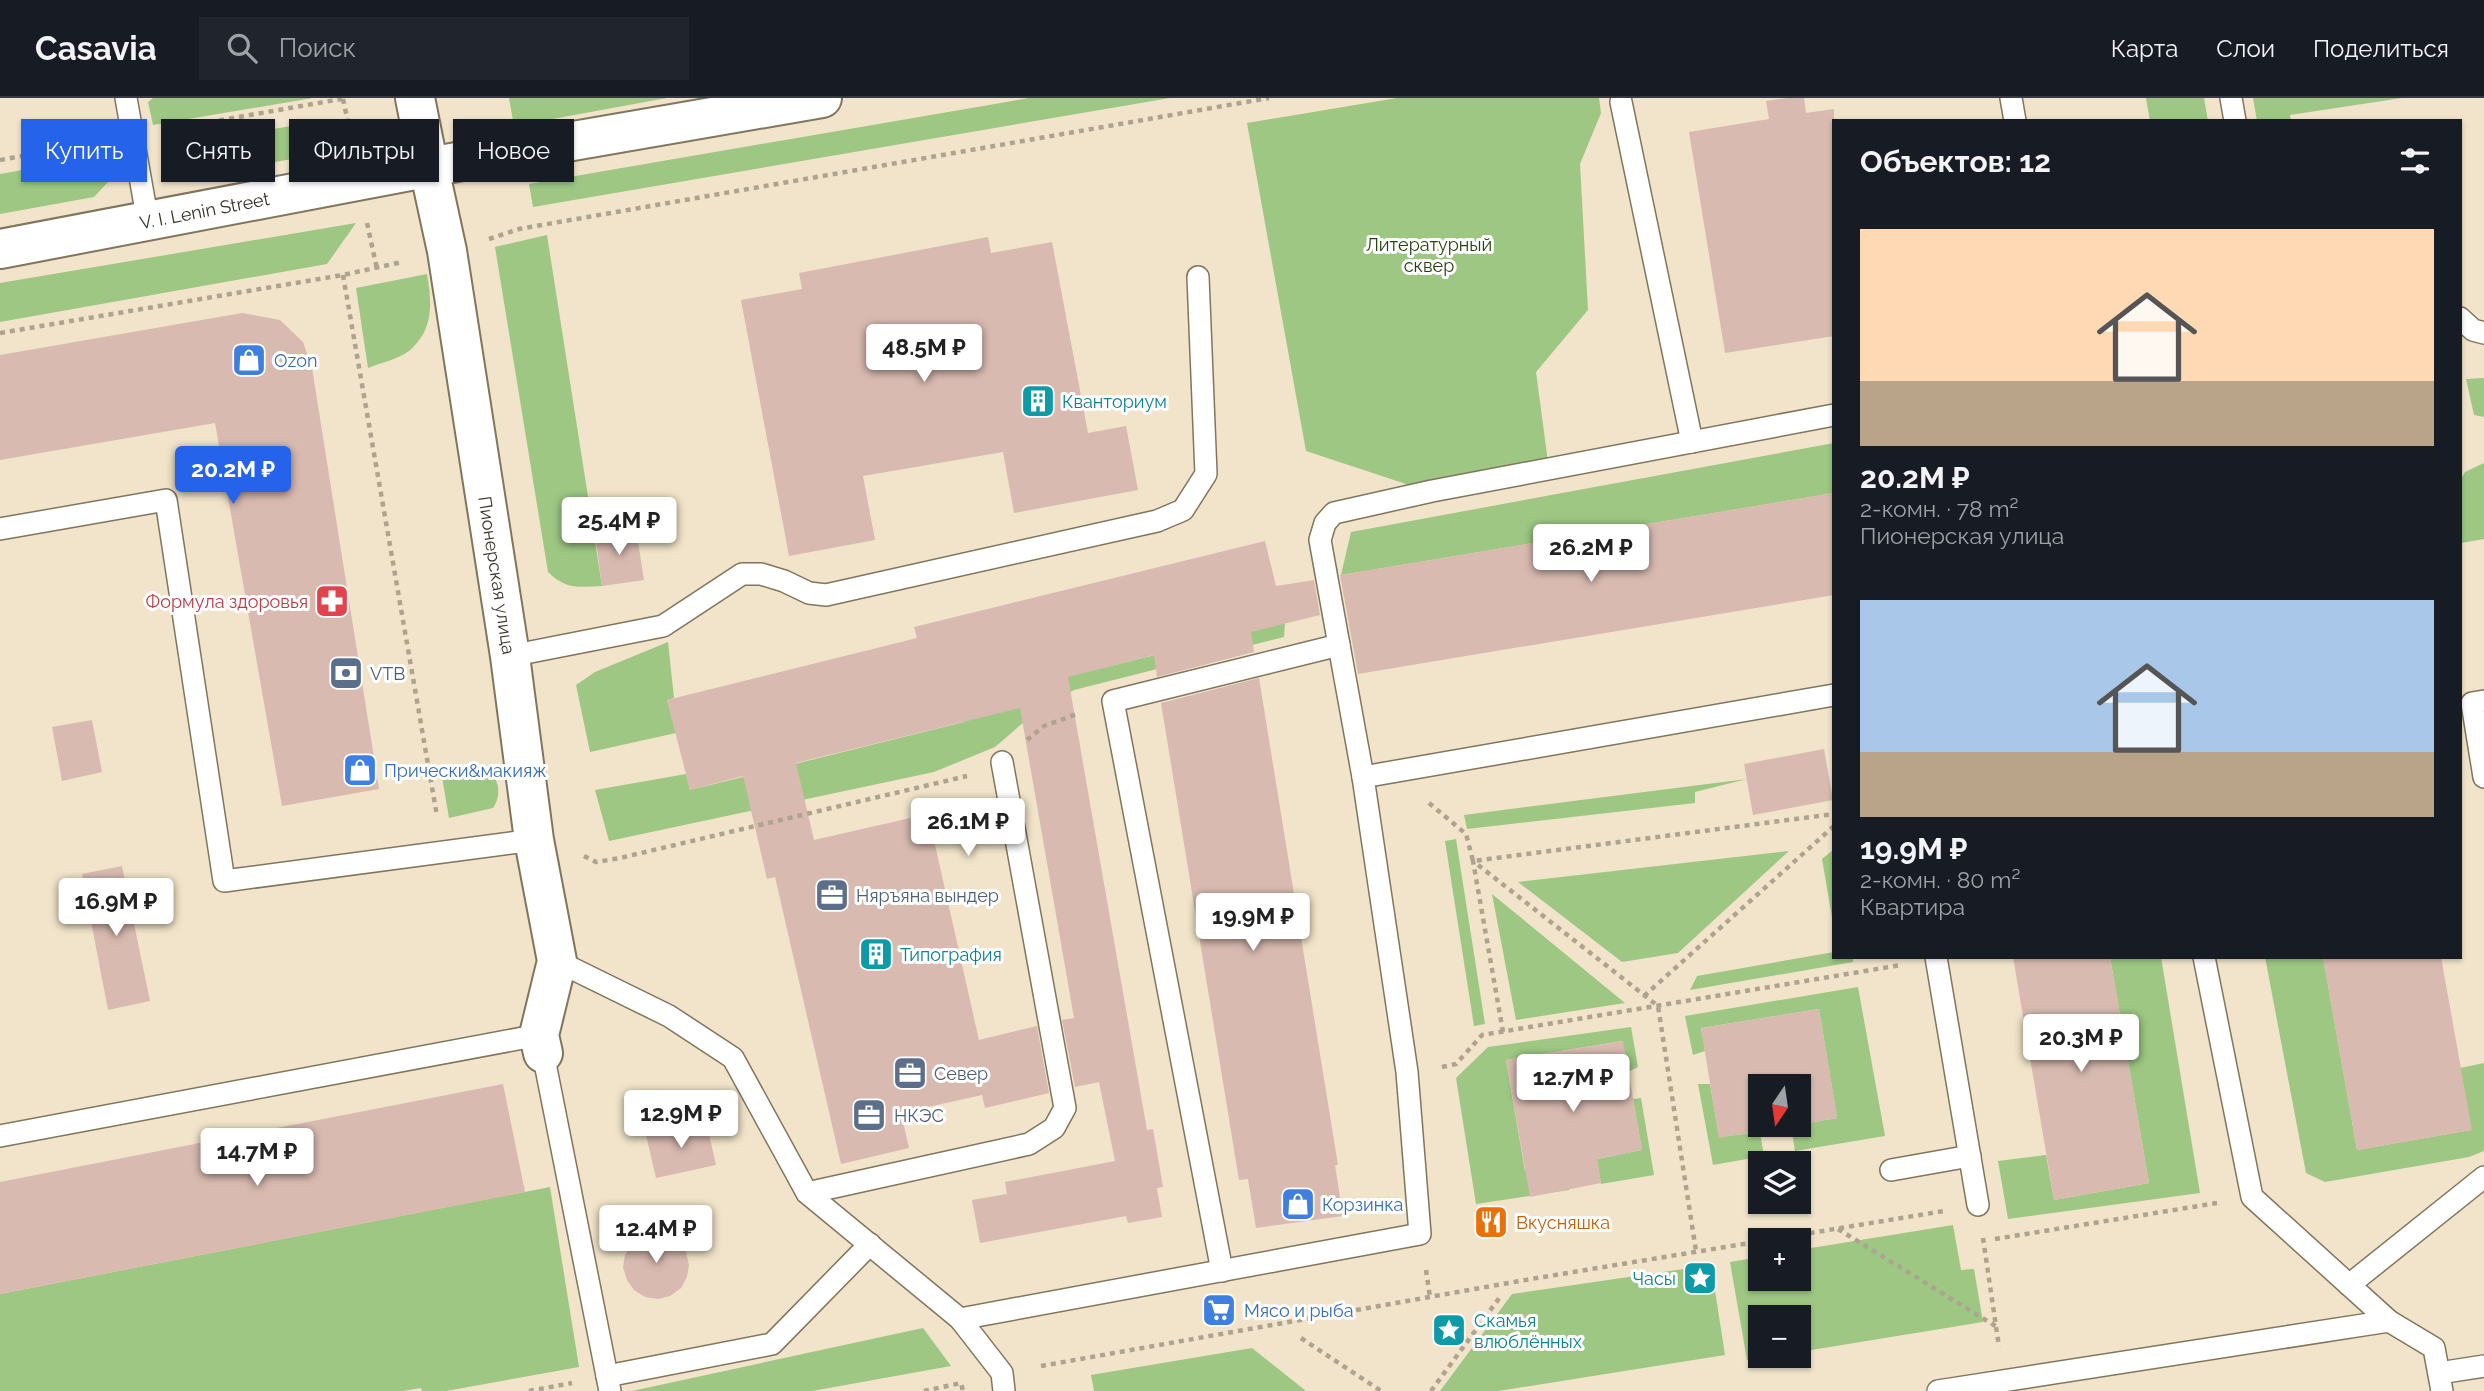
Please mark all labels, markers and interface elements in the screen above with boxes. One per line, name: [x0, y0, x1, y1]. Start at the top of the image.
search box: [199, 17, 689, 80]
text: Casavia: [35, 29, 157, 68]
icon: search: [223, 29, 261, 67]
text: Поиск: [279, 33, 356, 63]
text: Карта: [2111, 34, 2178, 63]
text: Слои: [2216, 34, 2275, 63]
text: Поделиться: [2313, 34, 2449, 63]
chip: Купить: [21, 119, 147, 182]
chip: Снять: [161, 119, 275, 182]
chip: Фильтры: [289, 119, 439, 182]
chip: Новое: [453, 119, 574, 182]
icon: filters: [2396, 142, 2434, 180]
text: Объектов: 12: [1860, 144, 2051, 179]
street label: V. I. Lenin Street: [138, 187, 271, 233]
park label: Литературный сквер: [1366, 234, 1492, 276]
icon: home: [2084, 274, 2210, 400]
pin: 48.5M ₽: [859, 324, 989, 384]
text: 48.5M ₽: [882, 333, 966, 360]
shop icon: Ozon: [230, 341, 268, 379]
place label: Ozon: [274, 350, 317, 371]
building icon: Кванториум: [1019, 382, 1057, 420]
place label: Кванториум: [1062, 391, 1167, 412]
pin: 20.2M ₽: [168, 446, 298, 506]
text: 20.2M ₽: [191, 455, 275, 482]
text: 20.2M ₽: [1860, 460, 1970, 495]
street label: Пионерская улица: [475, 495, 520, 656]
text: 2-комн. · 78 m²: [1860, 495, 2019, 522]
pin: 25.4M ₽: [554, 498, 684, 557]
text: 25.4M ₽: [578, 506, 660, 533]
text: Пионерская улица: [1860, 522, 2064, 549]
pin: 26.2M ₽: [1526, 524, 1656, 584]
text: 26.2M ₽: [1549, 533, 1633, 560]
pharmacy icon: Формула здоровья: [313, 582, 351, 620]
place label: Формула здоровья: [146, 591, 308, 612]
icon: home: [2084, 645, 2210, 771]
bank icon: VTB: [327, 654, 365, 692]
place label: VTB: [370, 663, 405, 684]
shop icon: Прически&макияж: [341, 751, 379, 789]
place label: Прически&макияж: [384, 760, 546, 781]
pin: 26.1M ₽: [903, 798, 1033, 858]
text: 26.1M ₽: [927, 807, 1009, 834]
text: 19.9M ₽: [1860, 831, 1968, 866]
text: 2-комн. · 80 m²: [1860, 866, 2020, 893]
office icon: Няръяна вындер: [813, 876, 851, 914]
pin: 16.9M ₽: [51, 878, 181, 938]
place label: Няръяна вындер: [856, 885, 999, 906]
text: 16.9M ₽: [75, 887, 157, 914]
text: Квартира: [1860, 893, 1965, 920]
pin: 19.9M ₽: [1188, 894, 1318, 953]
text: 19.9M ₽: [1212, 902, 1294, 929]
building icon: Типография: [857, 935, 895, 973]
place label: Типография: [900, 944, 1002, 965]
pin: 20.3M ₽: [2016, 1014, 2146, 1074]
text: 20.3M ₽: [2039, 1023, 2123, 1050]
office icon: Север: [891, 1054, 929, 1092]
pin: 12.7M ₽: [1508, 1054, 1638, 1114]
place label: Север: [934, 1063, 988, 1084]
text: 12.7M ₽: [1533, 1063, 1613, 1090]
north arrow: [1748, 1074, 1811, 1138]
map controls: [1748, 1074, 1811, 1368]
pin: 12.9M ₽: [616, 1090, 746, 1150]
office icon: НКЭС: [850, 1096, 888, 1134]
text: 12.9M ₽: [640, 1099, 722, 1126]
place label: НКЭС: [894, 1105, 944, 1126]
pin: 14.7M ₽: [192, 1128, 322, 1188]
text: 14.7M ₽: [217, 1137, 297, 1164]
button: layers: [1748, 1151, 1811, 1214]
shop icon: Корзинка: [1279, 1185, 1317, 1223]
place label: Корзинка: [1322, 1194, 1403, 1215]
restaurant icon: Вкусняшка: [1472, 1203, 1510, 1241]
pin: 12.4M ₽: [591, 1206, 721, 1265]
place label: Вкусняшка: [1516, 1212, 1610, 1233]
text: 12.4M ₽: [615, 1214, 697, 1241]
button: +: [1748, 1228, 1811, 1291]
place icon: Часы: [1681, 1259, 1719, 1297]
place label: Часы: [1633, 1268, 1676, 1289]
supermarket icon: Мясо и рыба: [1200, 1291, 1238, 1329]
place label: Мясо и рыба: [1244, 1300, 1354, 1321]
button: −: [1748, 1305, 1811, 1368]
place label: Скамья влюблённых: [1474, 1310, 1582, 1352]
place icon: Скамья влюблённых: [1430, 1311, 1468, 1349]

